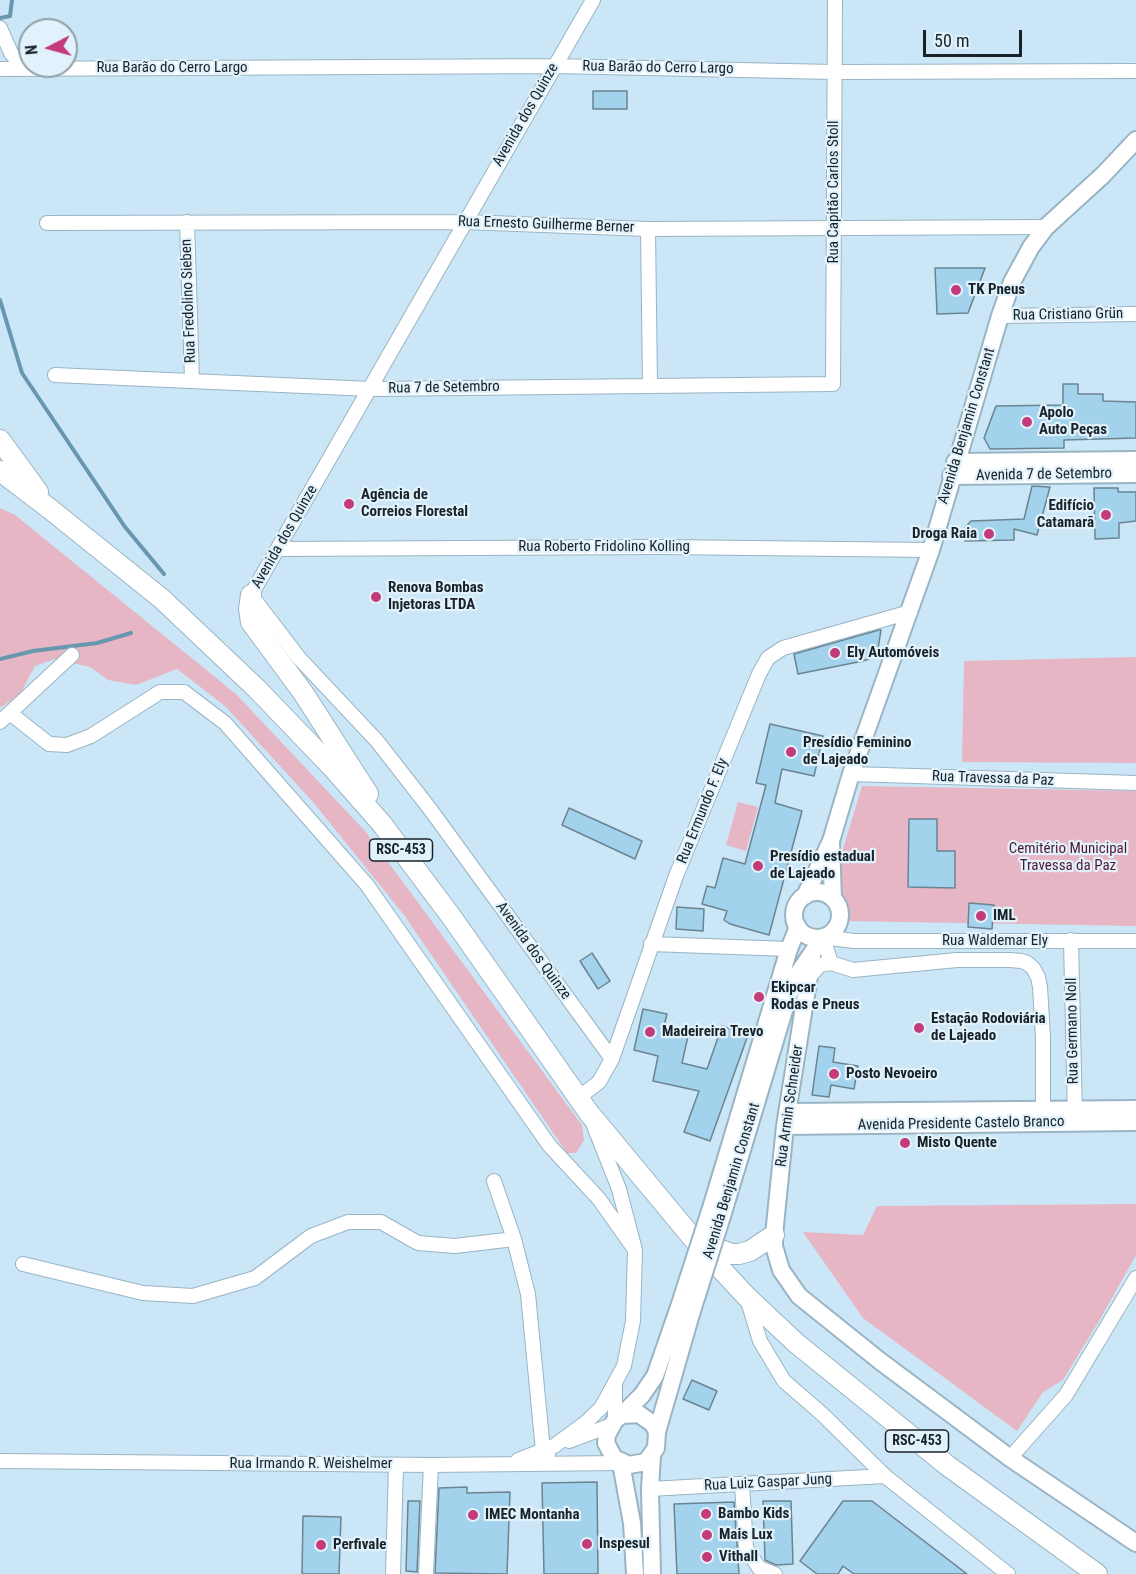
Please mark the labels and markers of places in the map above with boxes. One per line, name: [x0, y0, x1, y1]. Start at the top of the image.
place label: TK Pneus: [968, 281, 1025, 299]
marker: TK Pneus: [949, 283, 963, 297]
place label: Apolo Auto Peças: [1039, 404, 1107, 439]
marker: Apolo Auto Peças: [1020, 415, 1034, 429]
place label: Agência de Correios Florestal: [361, 486, 468, 521]
marker: Agência de Correios Florestal: [342, 497, 356, 511]
place label: Edifício Catamarã: [1037, 497, 1094, 532]
marker: Edifício Catamarã: [1099, 508, 1113, 522]
place label: Droga Raia: [912, 525, 977, 543]
marker: Droga Raia: [982, 527, 996, 541]
place label: Renova Bombas Injetoras LTDA: [388, 579, 484, 614]
marker: Renova Bombas Injetoras LTDA: [369, 590, 383, 604]
place label: Ely Automóveis: [847, 644, 939, 662]
marker: Ely Automóveis: [828, 646, 842, 660]
place label: Presídio Feminino de Lajeado: [803, 734, 911, 769]
marker: Presídio Feminino de Lajeado: [784, 745, 798, 759]
place label: Presídio estadual de Lajeado: [770, 848, 875, 883]
marker: Presídio estadual de Lajeado: [751, 859, 765, 873]
place label: IML: [993, 907, 1016, 925]
marker: IML: [974, 909, 988, 923]
place label: Ekipcar Rodas e Pneus: [771, 979, 859, 1014]
marker: Ekipcar Rodas e Pneus: [752, 990, 766, 1004]
place label: Estação Rodoviária de Lajeado: [931, 1010, 1046, 1045]
marker: Estação Rodoviária de Lajeado: [912, 1021, 926, 1035]
place label: Madeireira Trevo: [662, 1023, 764, 1041]
marker: Madeireira Trevo: [643, 1025, 657, 1039]
place label: Posto Nevoeiro: [846, 1065, 937, 1083]
marker: Posto Nevoeiro: [827, 1067, 841, 1081]
place label: Misto Quente: [917, 1134, 997, 1152]
marker: Misto Quente: [898, 1136, 912, 1150]
place label: Bambo Kids: [718, 1505, 789, 1523]
place label: IMEC Montanha: [485, 1506, 580, 1524]
marker: Bambo Kids: [699, 1507, 713, 1521]
marker: IMEC Montanha: [466, 1508, 480, 1522]
place label: Mais Lux: [719, 1526, 773, 1544]
marker: Mais Lux: [700, 1528, 714, 1542]
place label: Inspesul: [599, 1535, 650, 1553]
place label: Perfivale: [333, 1536, 386, 1554]
marker: Inspesul: [580, 1537, 594, 1551]
marker: Perfivale: [314, 1538, 328, 1552]
place label: Vithall: [719, 1548, 758, 1566]
marker: Vithall: [700, 1550, 714, 1564]

